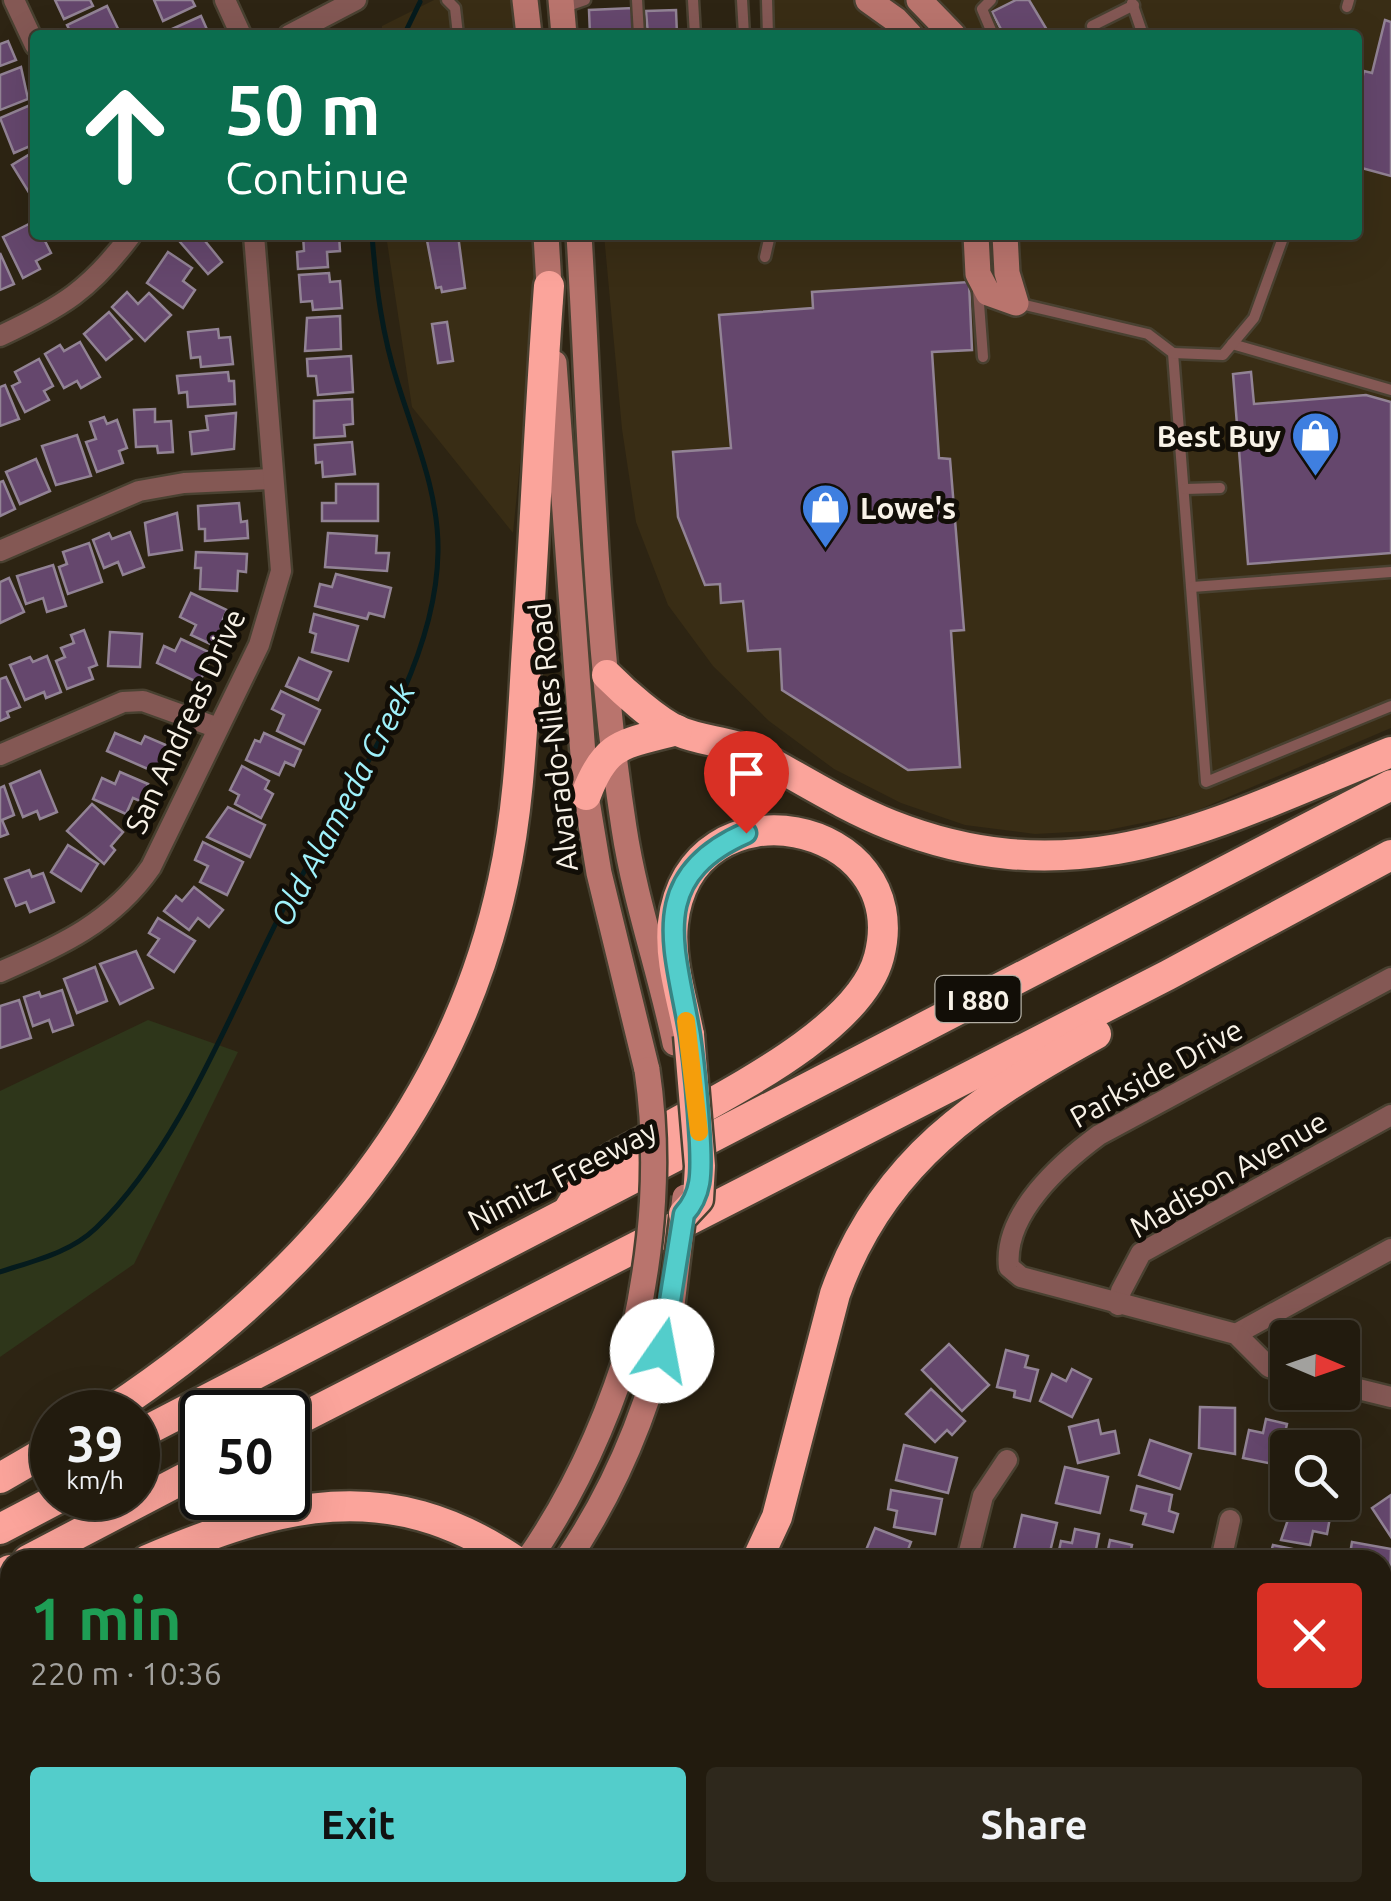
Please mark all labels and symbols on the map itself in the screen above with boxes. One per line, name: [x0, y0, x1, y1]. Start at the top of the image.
shop icon: Best Buy: [1290, 410, 1342, 478]
place label: Best Buy: [1157, 419, 1281, 453]
shop icon: Lowe's: [799, 482, 851, 550]
place label: Lowe's: [860, 491, 956, 525]
street label: Alvarado-Niles Road: [522, 601, 584, 873]
street label: San Andreas Drive: [118, 603, 252, 839]
water label: Old Alameda Creek: [263, 676, 422, 932]
pin: [704, 731, 789, 834]
road number: I 880: [936, 976, 1020, 1022]
street label: Parkside Drive: [1064, 1012, 1248, 1134]
street label: Madison Avenue: [1123, 1104, 1333, 1244]
street label: Nimitz Freeway: [462, 1113, 662, 1237]
position arrow: [610, 1299, 714, 1403]
north arrow: [1270, 1320, 1360, 1410]
speed limit sign: 50: [180, 1390, 310, 1520]

